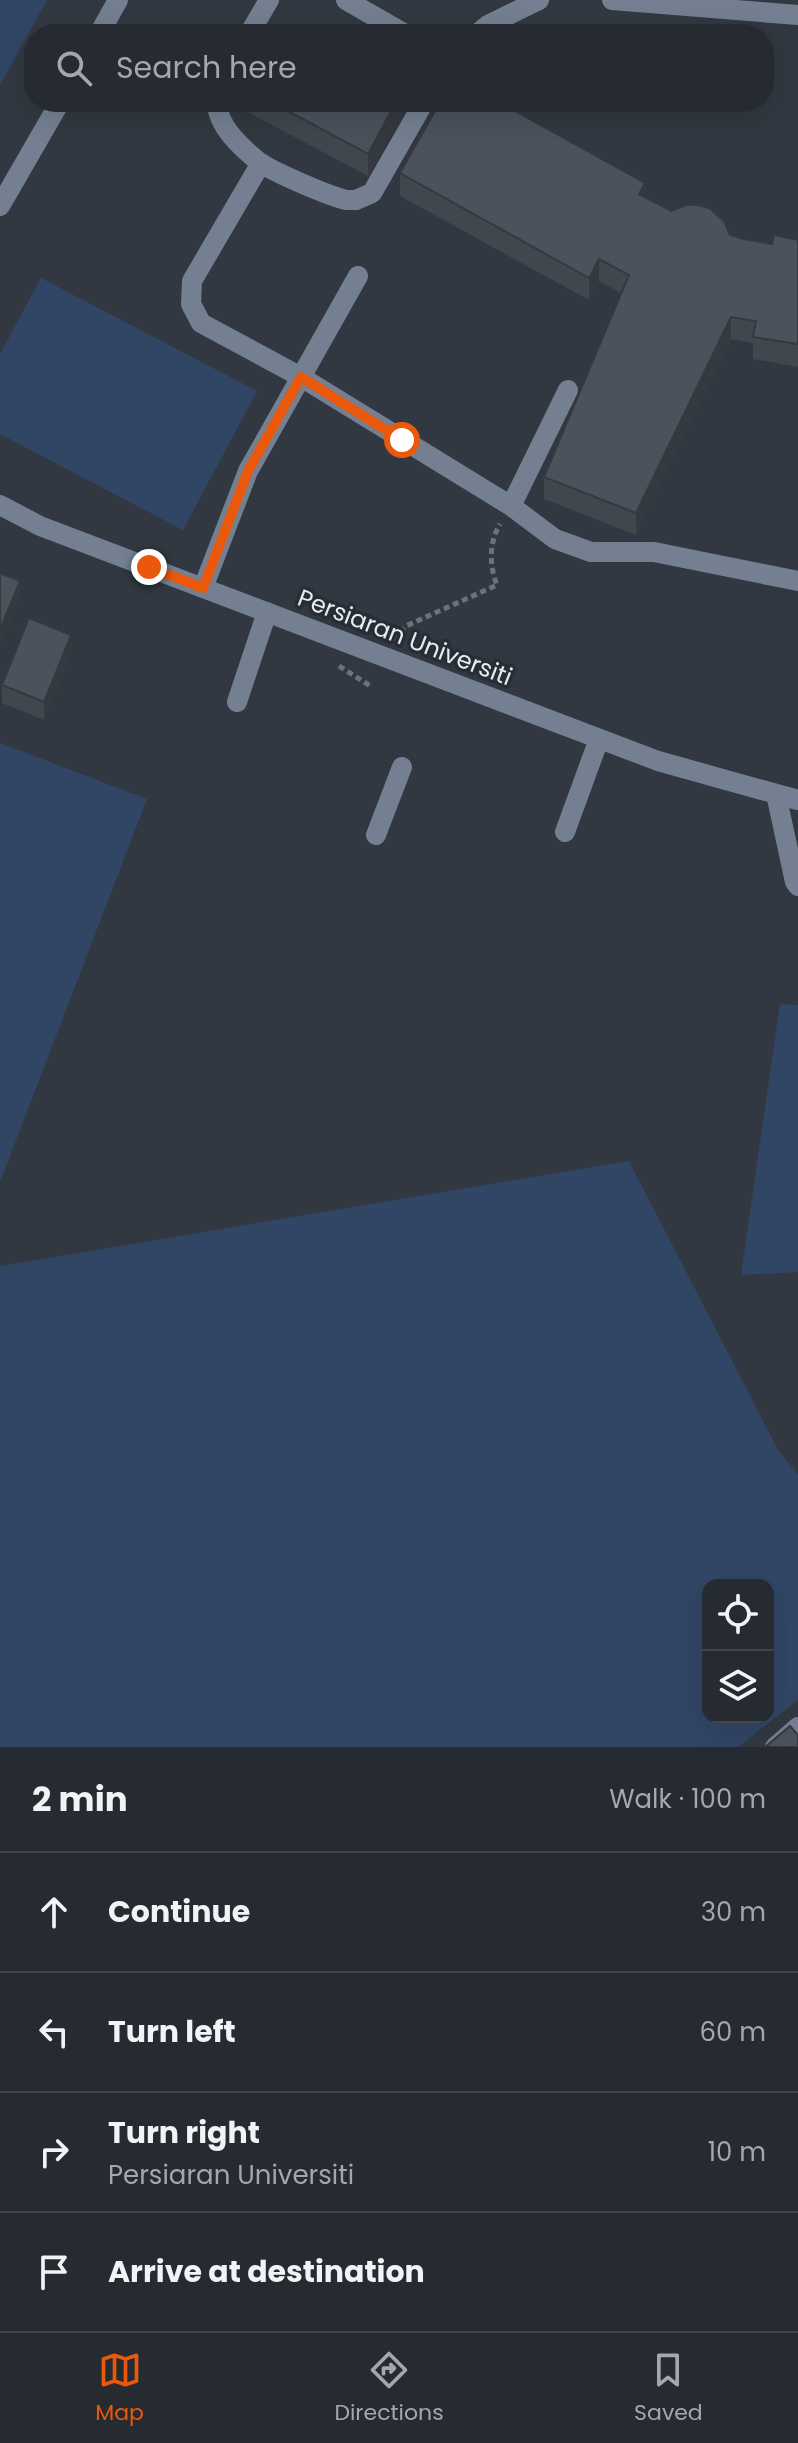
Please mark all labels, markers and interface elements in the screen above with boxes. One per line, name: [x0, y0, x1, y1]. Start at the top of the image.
search box: [24, 24, 774, 112]
icon: search: [52, 46, 96, 90]
text: Search here: [116, 46, 297, 89]
route start: [384, 422, 420, 458]
route end: [131, 549, 167, 585]
street label: Persiaran Universiti: [293, 581, 517, 693]
map controls: [702, 1579, 774, 1723]
button: locate: [702, 1579, 774, 1651]
button: layers: [702, 1651, 774, 1723]
text: 2 min: [32, 1775, 128, 1823]
text: Walk · 100 m: [609, 1781, 766, 1817]
icon: ahead: [32, 1890, 76, 1934]
text: Continue: [108, 1890, 250, 1933]
text: 30 m: [701, 1894, 766, 1930]
icon: left: [32, 2010, 76, 2054]
text: Turn left: [108, 2010, 236, 2053]
text: 60 m: [699, 2014, 766, 2050]
text: Turn right: [108, 2111, 260, 2154]
icon: right: [32, 2130, 76, 2174]
text: 10 m: [708, 2134, 766, 2170]
text: Persiaran Universiti: [108, 2157, 354, 2193]
icon: arrive: [32, 2250, 76, 2294]
text: Arrive at destination: [108, 2250, 425, 2293]
tab: Map: [95, 2348, 144, 2429]
tab: Directions: [334, 2348, 444, 2429]
tab: Saved: [634, 2348, 703, 2429]

